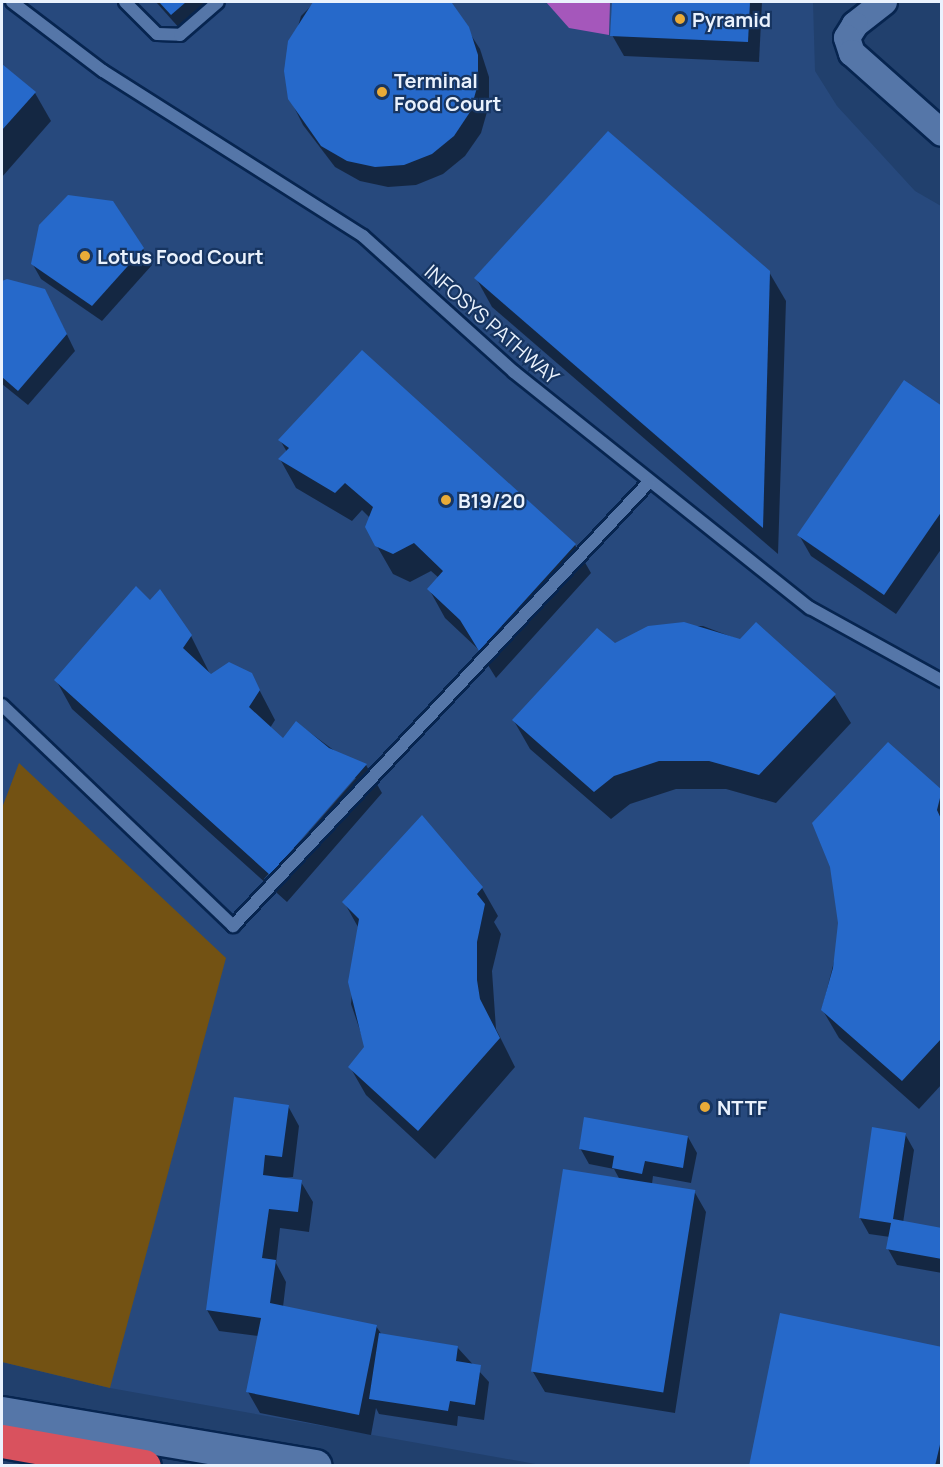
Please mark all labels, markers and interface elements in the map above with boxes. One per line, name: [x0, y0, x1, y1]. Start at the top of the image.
place label: Pyramid: [692, 7, 771, 31]
marker: Pyramid: [673, 12, 687, 26]
place label: Terminal Food Court: [394, 68, 502, 115]
marker: Terminal Food Court: [375, 85, 389, 99]
place label: Lotus Food Court: [97, 244, 264, 268]
marker: Lotus Food Court: [78, 249, 92, 263]
street label: INFOSYS PATHWAY: [420, 259, 564, 389]
place label: B19/20: [458, 488, 526, 512]
marker: B19/20: [439, 493, 453, 507]
place label: NTTF: [717, 1095, 767, 1119]
marker: NTTF: [698, 1100, 712, 1114]

